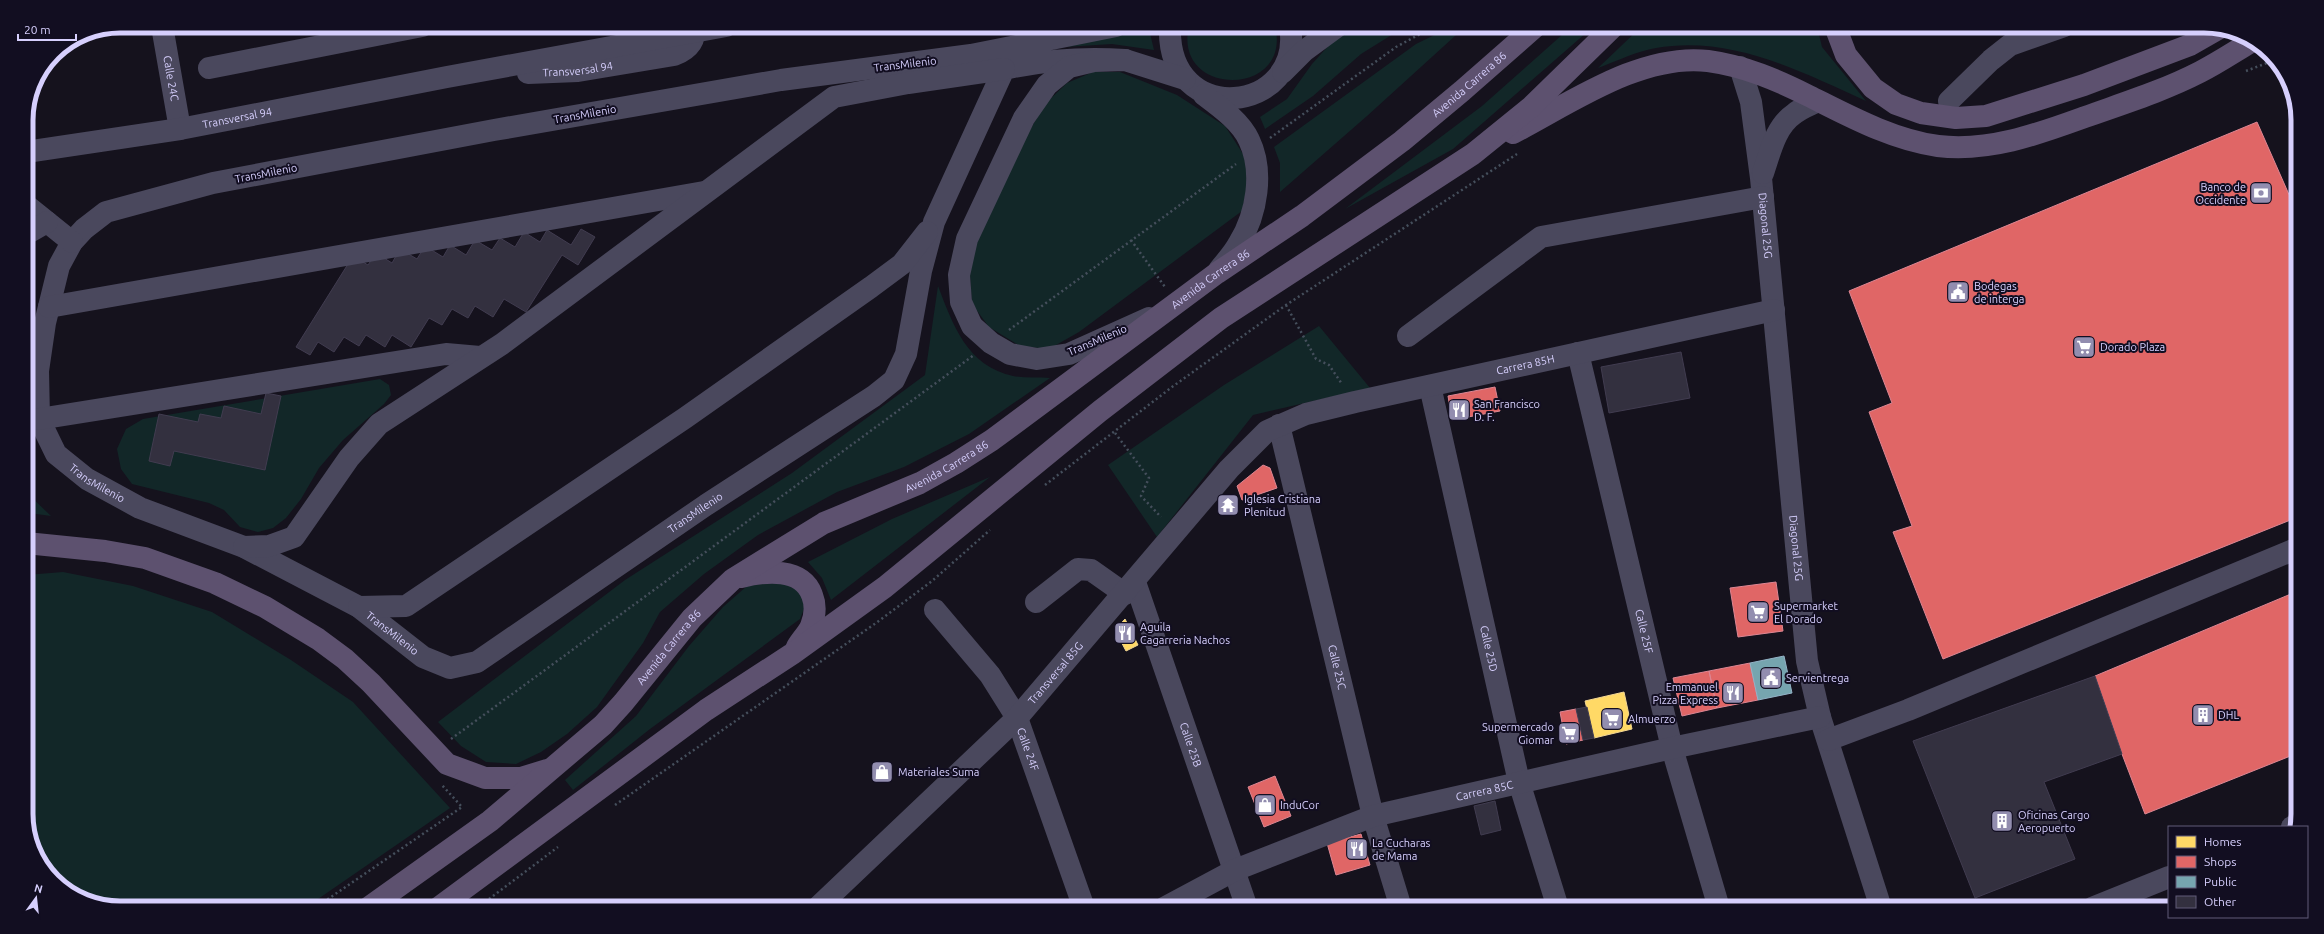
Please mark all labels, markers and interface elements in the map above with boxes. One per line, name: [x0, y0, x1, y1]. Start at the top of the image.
scale bar: [18, 16, 76, 42]
text: 20 m: [24, 23, 51, 36]
street label: Avenida Carrera 86: [1430, 49, 1508, 119]
street label: TransMilenio: [873, 54, 937, 74]
street label: Calle 24C: [161, 55, 181, 102]
street label: Transversal 94: [542, 59, 614, 78]
street label: TransMilenio: [553, 103, 617, 125]
street label: Transversal 94: [201, 105, 273, 130]
street label: TransMilenio: [234, 161, 298, 185]
bank icon: Banco de Occidente: [2248, 180, 2274, 206]
place label: Banco de Occidente: [2195, 181, 2246, 206]
street label: Diagonal 25G: [1756, 192, 1775, 259]
street label: Avenida Carrera 86: [1169, 247, 1252, 311]
public building icon: Bodegas de interga: [1945, 279, 1971, 305]
place label: Bodegas de interga: [1974, 280, 2025, 305]
street label: TransMilenio: [1066, 322, 1128, 358]
supermarket icon: Dorado Plaza: [2071, 334, 2097, 360]
place label: Dorado Plaza: [2100, 341, 2165, 353]
street label: Carrera 85H: [1495, 352, 1556, 377]
restaurant icon: San Francisco D. F.: [1446, 397, 1472, 423]
place label: San Francisco D. F.: [1474, 398, 1540, 423]
street label: Avenida Carrera 86: [903, 438, 990, 495]
street label: TransMilenio: [67, 461, 127, 505]
street label: TransMilenio: [666, 490, 725, 535]
temple icon: Iglesia Cristiana Plenitud: [1215, 492, 1241, 518]
place label: Iglesia Cristiana Plenitud: [1244, 493, 1321, 518]
street label: Diagonal 25G: [1787, 515, 1805, 581]
supermarket icon: Supermarket El Dorado: [1745, 599, 1771, 625]
place label: Supermarket El Dorado: [1774, 600, 1838, 625]
street label: Avenida Carrera 86: [634, 607, 703, 687]
street label: Calle 25F: [1633, 608, 1655, 655]
street label: TransMilenio: [364, 609, 421, 657]
restaurant icon: Aguila Cagarreria Nachos: [1112, 620, 1138, 646]
place label: Aguila Cagarreria Nachos: [1140, 621, 1230, 646]
street label: Calle 25D: [1478, 624, 1500, 673]
street label: Transversal 85G: [1026, 639, 1085, 706]
street label: Calle 25C: [1326, 643, 1348, 691]
public building icon: Servientrega: [1758, 665, 1784, 691]
place label: Servientrega: [1786, 672, 1849, 684]
restaurant icon: Emmanuel Pizza Express: [1720, 680, 1746, 706]
place label: Emmanuel Pizza Express: [1652, 681, 1718, 706]
building icon: DHL: [2190, 702, 2216, 728]
supermarket icon: Almuerzo: [1599, 706, 1625, 732]
place label: DHL: [2218, 709, 2239, 721]
place label: Almuerzo: [1628, 713, 1675, 725]
supermarket icon: Supermercado Giomar: [1556, 720, 1582, 746]
street label: Calle 25B: [1178, 721, 1204, 768]
place label: Supermercado Giomar: [1482, 721, 1555, 746]
street label: Calle 24F: [1015, 726, 1041, 773]
shop icon: Materiales Suma: [869, 759, 895, 785]
place label: Materiales Suma: [898, 766, 980, 778]
street label: Carrera 85C: [1455, 778, 1514, 803]
shop icon: InduCor: [1252, 792, 1278, 818]
place label: InduCor: [1280, 799, 1320, 811]
building icon: Oficinas Cargo Aeropuerto: [1989, 808, 2015, 834]
place label: Oficinas Cargo Aeropuerto: [2018, 809, 2090, 834]
legend: [2168, 826, 2308, 918]
text: Homes: [2204, 835, 2242, 848]
restaurant icon: La Cucharas de Mama: [1344, 836, 1370, 862]
place label: La Cucharas de Mama: [1372, 837, 1431, 862]
text: Shops: [2204, 855, 2236, 868]
text: Public: [2204, 875, 2237, 888]
north arrow: [16, 878, 56, 918]
text: N: [33, 881, 44, 895]
text: Other: [2204, 895, 2237, 908]

